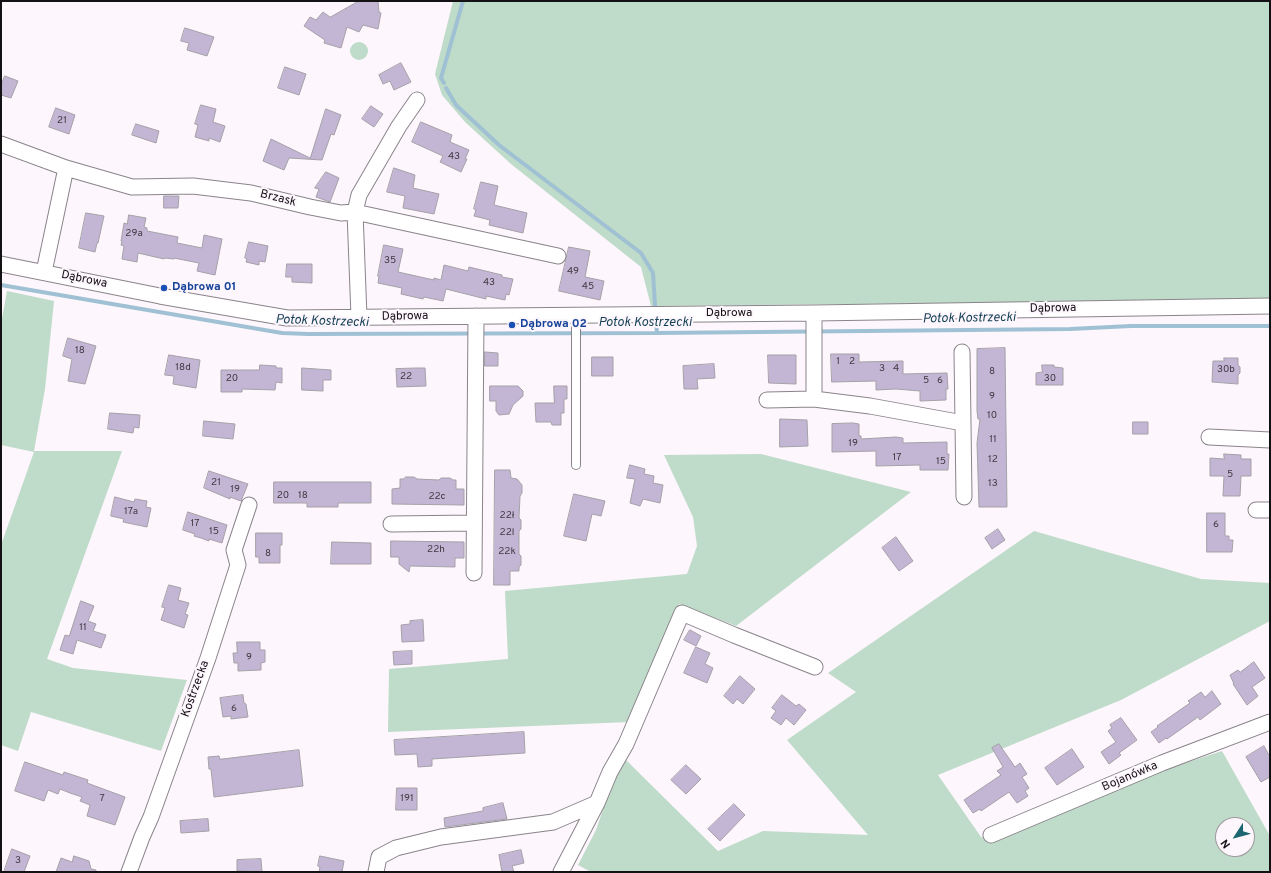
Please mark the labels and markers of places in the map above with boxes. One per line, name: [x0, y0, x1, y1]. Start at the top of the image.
place label: Dąbrowa 01: [172, 281, 236, 295]
marker: Dąbrowa 01: [159, 283, 169, 293]
place label: Dąbrowa 02: [520, 318, 587, 332]
marker: Dąbrowa 02: [507, 320, 517, 330]

